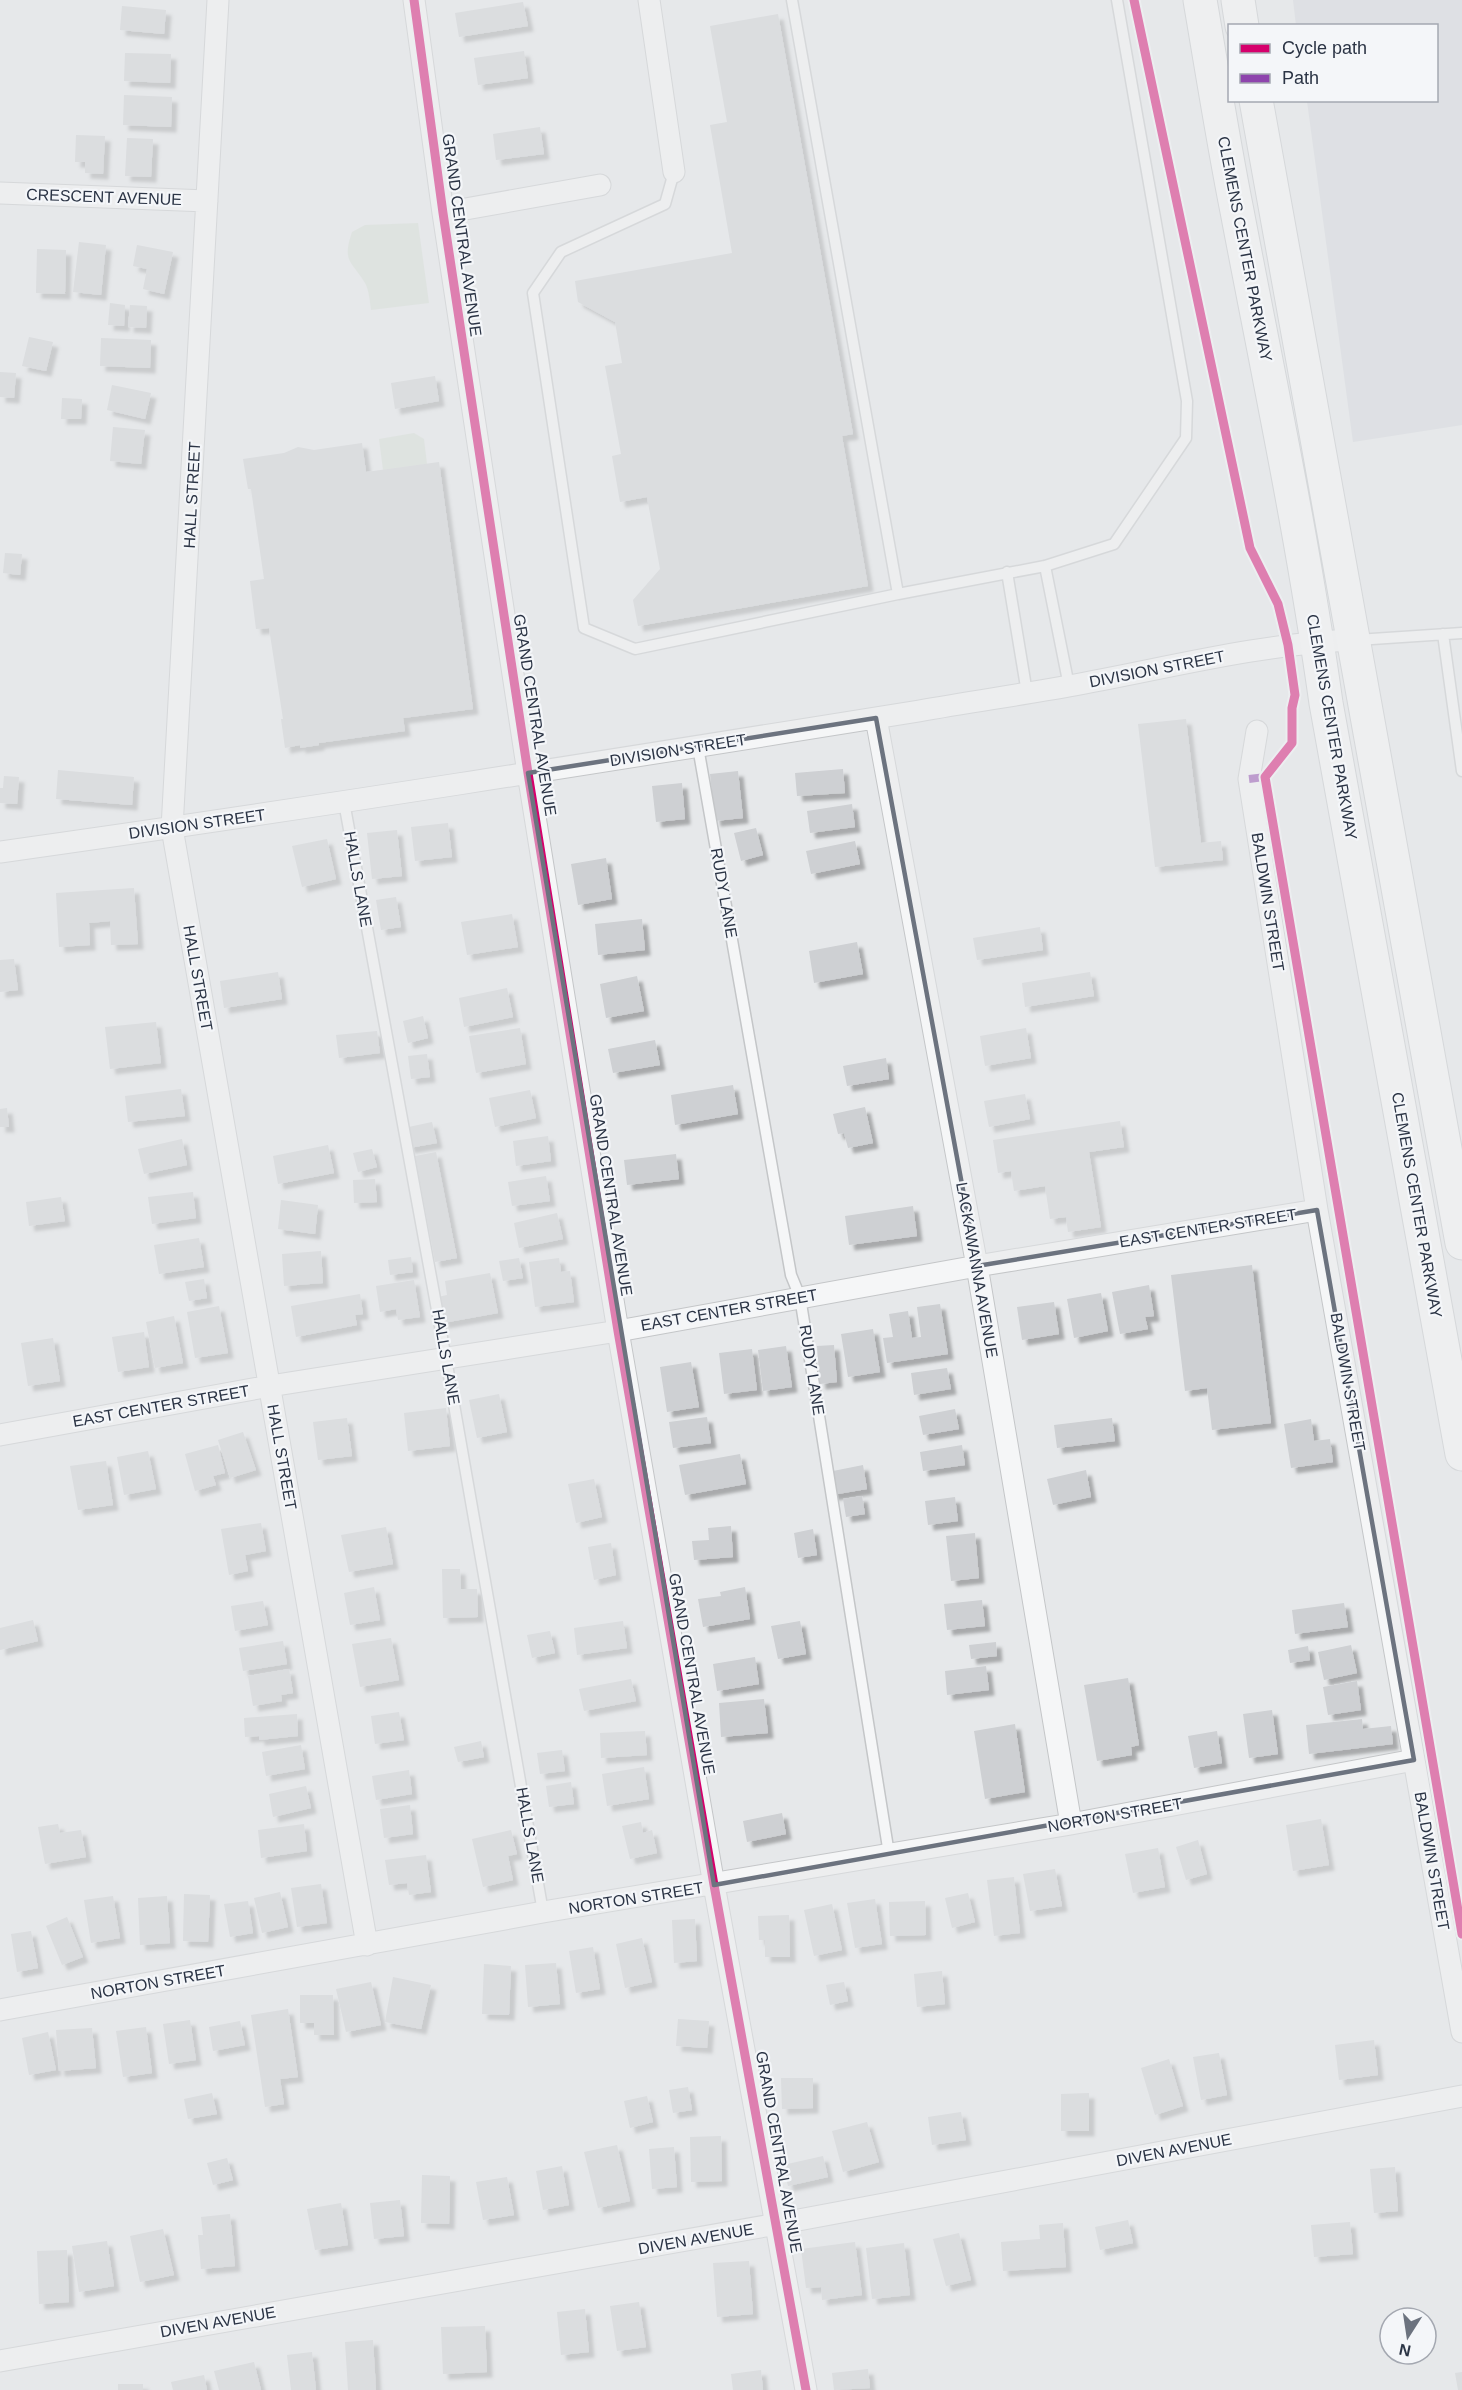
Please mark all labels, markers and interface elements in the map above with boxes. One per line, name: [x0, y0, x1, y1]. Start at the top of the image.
legend: [1228, 24, 1438, 102]
text: Cycle path: [1282, 38, 1367, 58]
text: Path: [1282, 68, 1319, 88]
street label: GRAND CENTRAL AVENUE: [439, 133, 485, 337]
street label: CLEMENS CENTER PARKWAY: [1215, 135, 1275, 363]
street label: CRESCENT AVENUE: [26, 186, 182, 208]
street label: HALL STREET: [181, 441, 203, 549]
street label: GRAND CENTRAL AVENUE: [511, 613, 559, 817]
street label: CLEMENS CENTER PARKWAY: [1304, 613, 1360, 842]
street label: DIVISION STREET: [1088, 647, 1226, 690]
street label: DIVISION STREET: [609, 731, 748, 769]
street label: DIVISION STREET: [128, 806, 267, 842]
street label: HALLS LANE: [341, 830, 375, 928]
street label: BALDWIN STREET: [1249, 831, 1287, 973]
street label: RUDY LANE: [708, 847, 740, 939]
street label: HALL STREET: [180, 924, 216, 1032]
street label: CLEMENS CENTER PARKWAY: [1389, 1091, 1445, 1320]
street label: GRAND CENTRAL AVENUE: [587, 1093, 635, 1297]
street label: LACKAWANNA AVENUE: [953, 1181, 1001, 1359]
street label: EAST CENTER STREET: [1118, 1206, 1298, 1250]
street label: EAST CENTER STREET: [639, 1286, 819, 1334]
street label: HALLS LANE: [429, 1308, 463, 1406]
street label: BALDWIN STREET: [1327, 1311, 1369, 1453]
street label: RUDY LANE: [796, 1324, 828, 1416]
street label: EAST CENTER STREET: [71, 1382, 251, 1430]
street label: HALL STREET: [264, 1403, 300, 1511]
street label: GRAND CENTRAL AVENUE: [666, 1572, 718, 1776]
street label: HALLS LANE: [513, 1786, 547, 1884]
street label: BALDWIN STREET: [1411, 1790, 1453, 1932]
street label: NORTON STREET: [1046, 1795, 1184, 1835]
street label: NORTON STREET: [567, 1879, 705, 1917]
street label: NORTON STREET: [89, 1962, 227, 2002]
street label: GRAND CENTRAL AVENUE: [753, 2050, 805, 2254]
street label: DIVEN AVENUE: [1115, 2130, 1233, 2170]
street label: DIVEN AVENUE: [637, 2220, 755, 2258]
street label: DIVEN AVENUE: [159, 2303, 277, 2341]
north arrow: [1378, 2306, 1438, 2366]
text: N: [1398, 2341, 1412, 2360]

